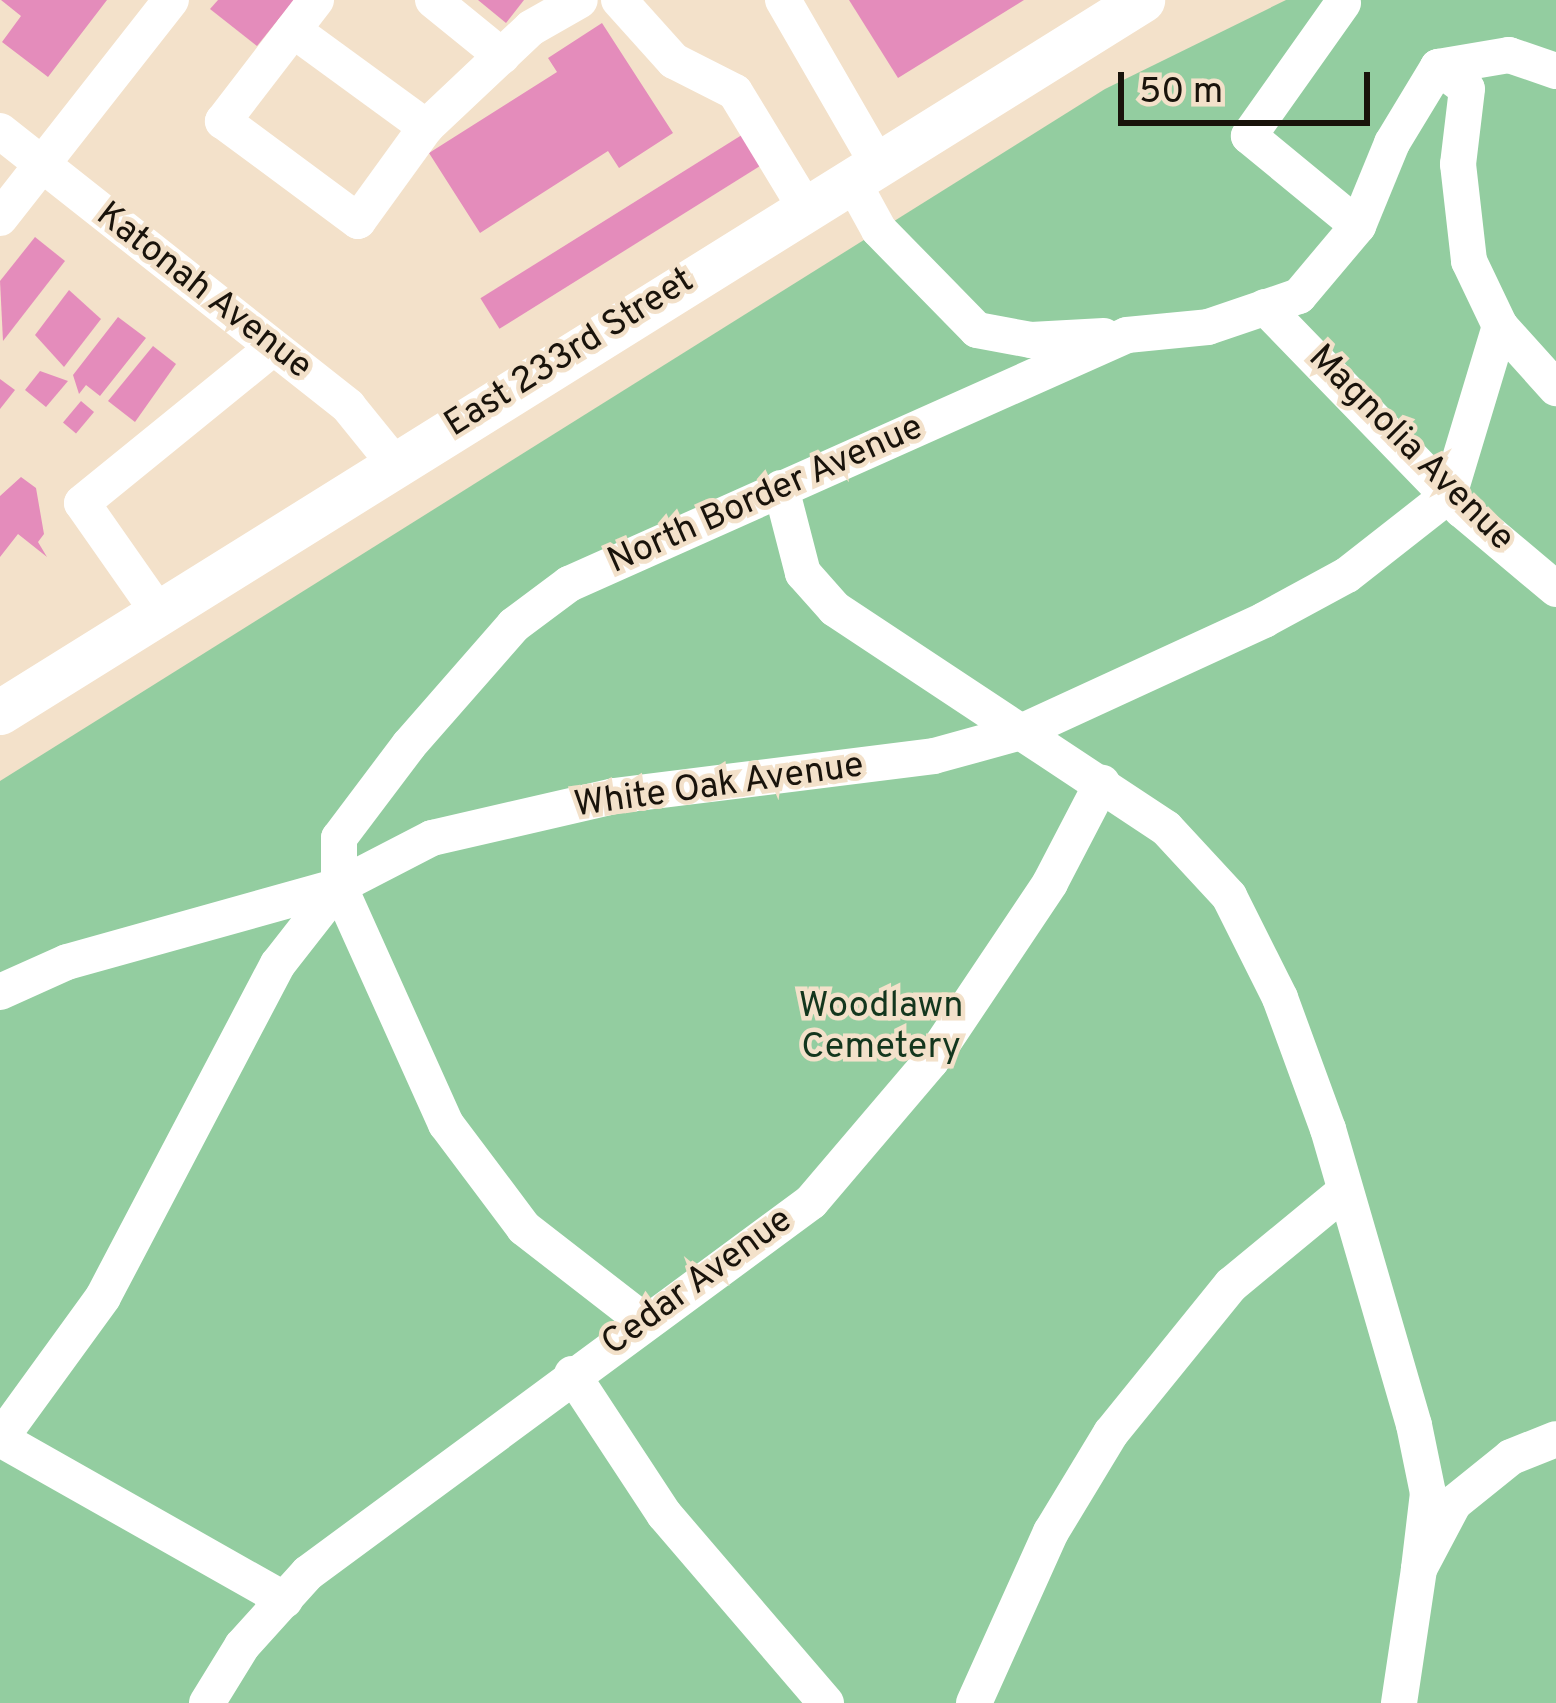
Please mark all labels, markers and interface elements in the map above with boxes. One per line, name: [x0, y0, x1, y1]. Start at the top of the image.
scale bar: [1124, 48, 1376, 122]
text: 50 m: [1139, 70, 1223, 116]
street label: Katonah Avenue: [86, 194, 320, 390]
street label: East 233rd Street: [438, 260, 702, 448]
street label: Magnolia Avenue: [1297, 336, 1523, 562]
street label: North Border Avenue: [601, 407, 931, 585]
street label: White Oak Avenue: [571, 745, 867, 829]
park label: Woodlawn Cemetery: [798, 985, 964, 1070]
street label: Cedar Avenue: [594, 1199, 802, 1367]

